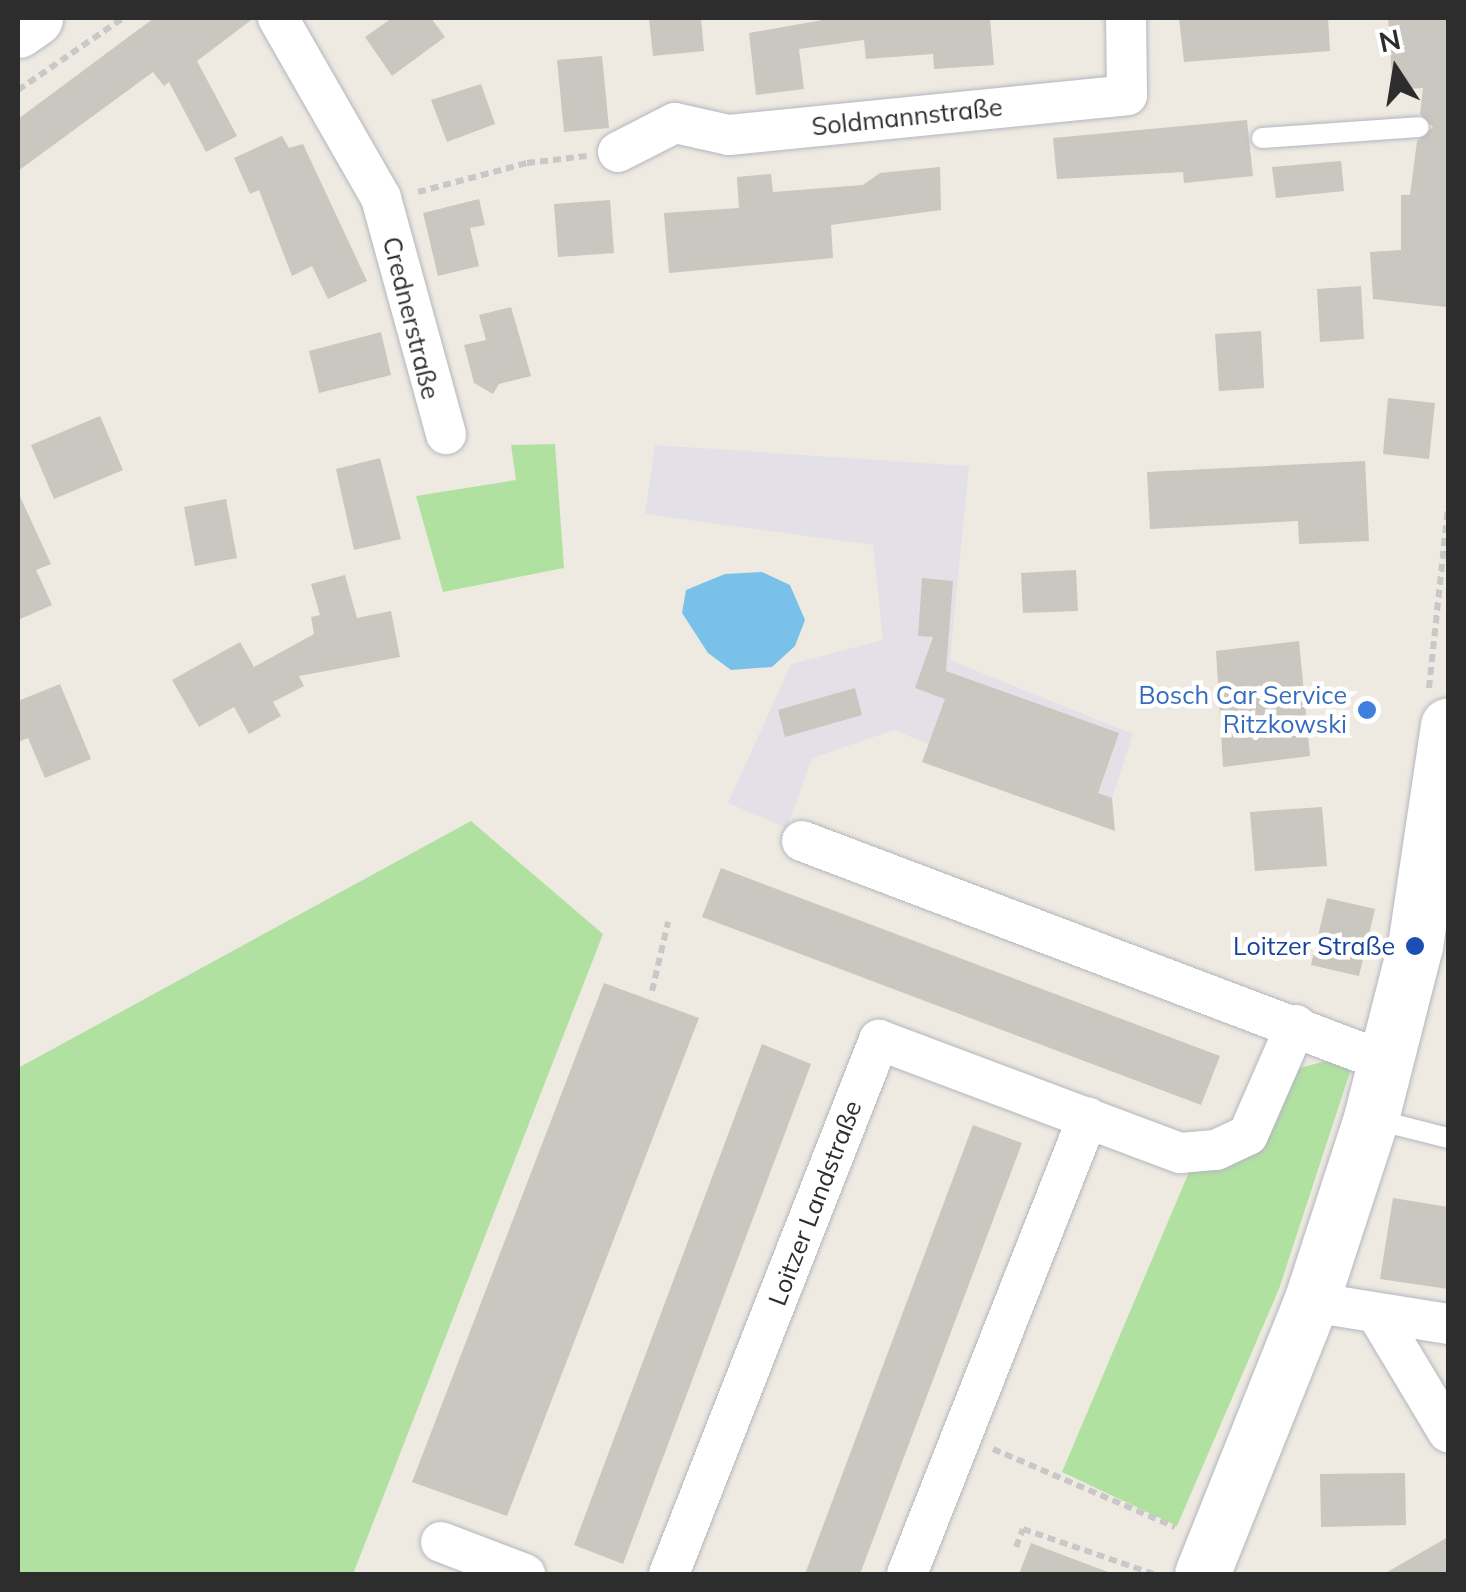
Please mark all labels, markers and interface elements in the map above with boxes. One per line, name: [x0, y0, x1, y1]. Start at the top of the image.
north arrow: [1346, 20, 1446, 120]
text: N: [1376, 21, 1404, 59]
street label: Soldmannstraße: [810, 92, 1004, 142]
street label: Crednerstraße: [376, 234, 446, 402]
place label: Bosch Car Service Ritzkowski: [1139, 681, 1347, 740]
marker: Bosch Car Service Ritzkowski: [1356, 699, 1378, 721]
place label: Loitzer Straße: [1233, 931, 1395, 961]
marker: Loitzer Straße: [1404, 935, 1426, 957]
street label: Loitzer Landstraße: [762, 1096, 868, 1310]

